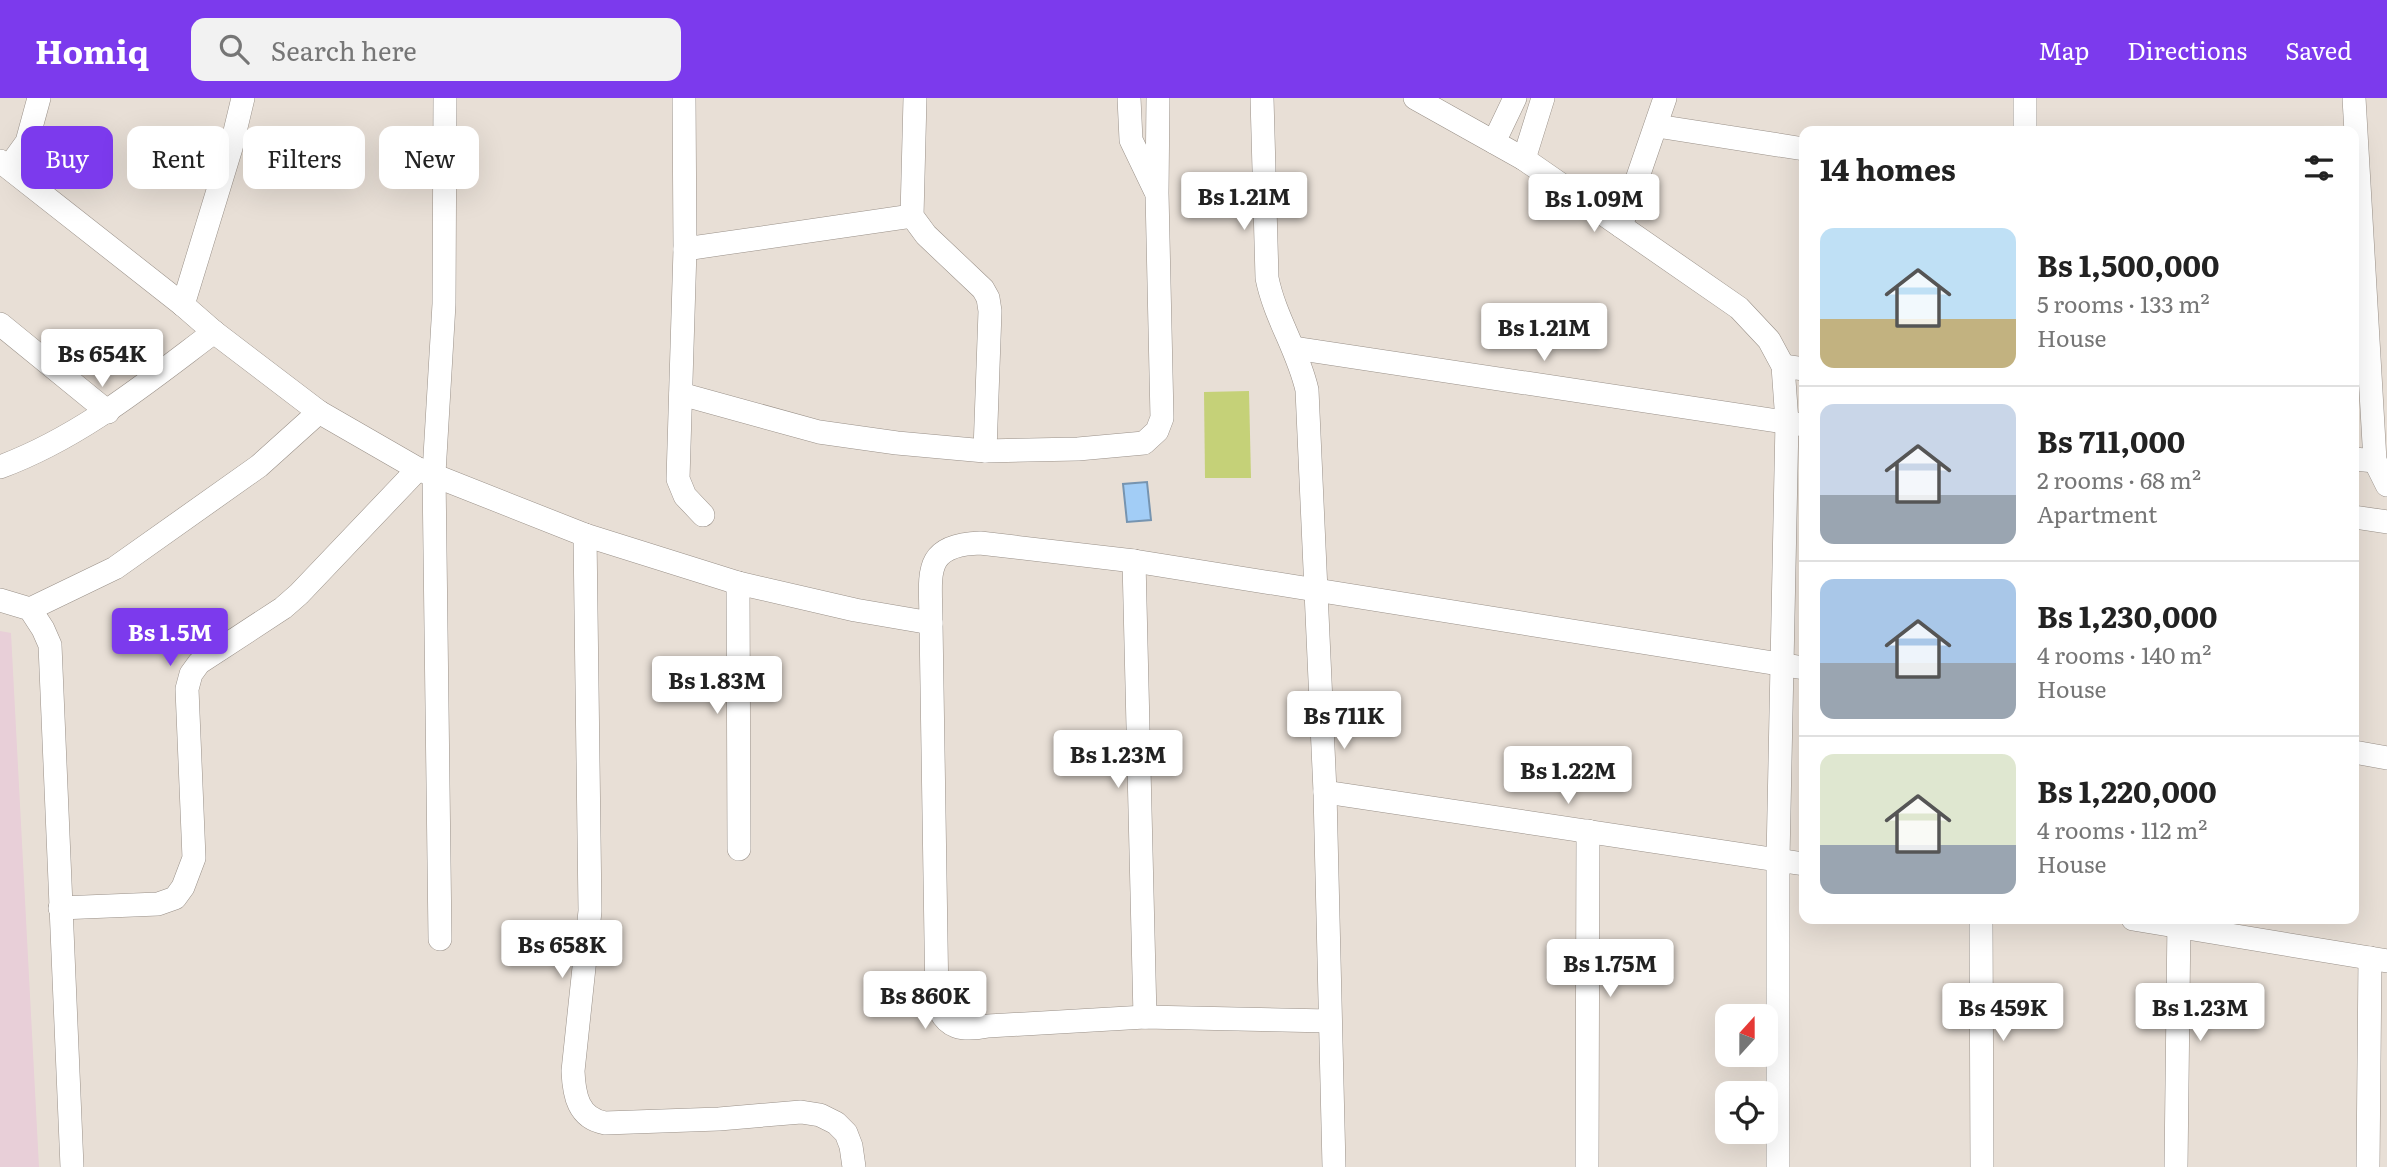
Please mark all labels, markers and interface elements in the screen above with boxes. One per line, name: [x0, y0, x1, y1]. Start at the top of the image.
search box: [191, 18, 681, 81]
text: Homiq: [35, 25, 149, 74]
icon: search: [215, 30, 253, 68]
text: Search here: [271, 30, 417, 69]
text: Map: [2038, 32, 2089, 67]
text: Directions: [2127, 32, 2247, 67]
text: Saved: [2285, 32, 2352, 67]
chip: Buy: [21, 126, 113, 189]
chip: Rent: [127, 126, 229, 189]
chip: Filters: [243, 126, 365, 189]
chip: New: [379, 126, 479, 189]
text: 14 homes: [1820, 146, 1956, 190]
icon: filters: [2300, 149, 2338, 187]
pin: Bs 1.21M: [1172, 172, 1316, 232]
pin: Bs 1.09M: [1522, 174, 1666, 234]
text: Bs 1.21M: [1197, 178, 1291, 212]
text: Bs 1.09M: [1544, 180, 1644, 214]
text: Bs 1,500,000: [2037, 242, 2219, 286]
icon: home: [1876, 256, 1960, 340]
text: 5 rooms · 133 m²: [2037, 286, 2210, 320]
pin: Bs 1.21M: [1472, 303, 1616, 363]
text: Bs 1.21M: [1497, 309, 1591, 343]
text: House: [2037, 320, 2106, 354]
pin: Bs 654K: [37, 330, 167, 389]
text: Bs 654K: [57, 335, 147, 369]
text: Bs 711,000: [2037, 418, 2185, 462]
icon: home: [1876, 432, 1960, 516]
text: 2 rooms · 68 m²: [2037, 462, 2201, 496]
text: Apartment: [2037, 496, 2157, 530]
text: Bs 1,230,000: [2037, 593, 2217, 637]
icon: home: [1876, 607, 1960, 691]
pin: Bs 1.5M: [105, 608, 235, 668]
text: Bs 1.5M: [128, 614, 212, 648]
text: 4 rooms · 140 m²: [2037, 637, 2211, 671]
pin: Bs 1.83M: [645, 656, 789, 716]
text: Bs 1.83M: [668, 662, 766, 696]
text: House: [2037, 671, 2106, 705]
pin: Bs 711K: [1279, 692, 1409, 751]
text: Bs 711K: [1303, 697, 1385, 731]
pin: Bs 1.23M: [1046, 730, 1190, 790]
text: Bs 1.23M: [1070, 736, 1166, 770]
pin: Bs 1.22M: [1496, 746, 1640, 806]
text: Bs 1.22M: [1520, 752, 1616, 786]
text: Bs 1,220,000: [2037, 768, 2217, 812]
icon: home: [1876, 782, 1960, 866]
text: 4 rooms · 112 m²: [2037, 812, 2207, 846]
text: House: [2037, 846, 2106, 880]
pin: Bs 658K: [497, 920, 627, 980]
text: Bs 658K: [517, 926, 607, 960]
pin: Bs 1.75M: [1538, 940, 1682, 999]
text: Bs 1.75M: [1563, 945, 1657, 979]
pin: Bs 860K: [860, 972, 990, 1031]
text: Bs 860K: [879, 977, 971, 1011]
pin: Bs 459K: [1938, 984, 2068, 1043]
pin: Bs 1.23M: [2128, 984, 2272, 1043]
text: Bs 459K: [1958, 989, 2048, 1023]
text: Bs 1.23M: [2152, 989, 2248, 1023]
north arrow: [1715, 1004, 1778, 1068]
map controls: [1715, 1004, 1778, 1144]
button: locate: [1715, 1081, 1778, 1144]

